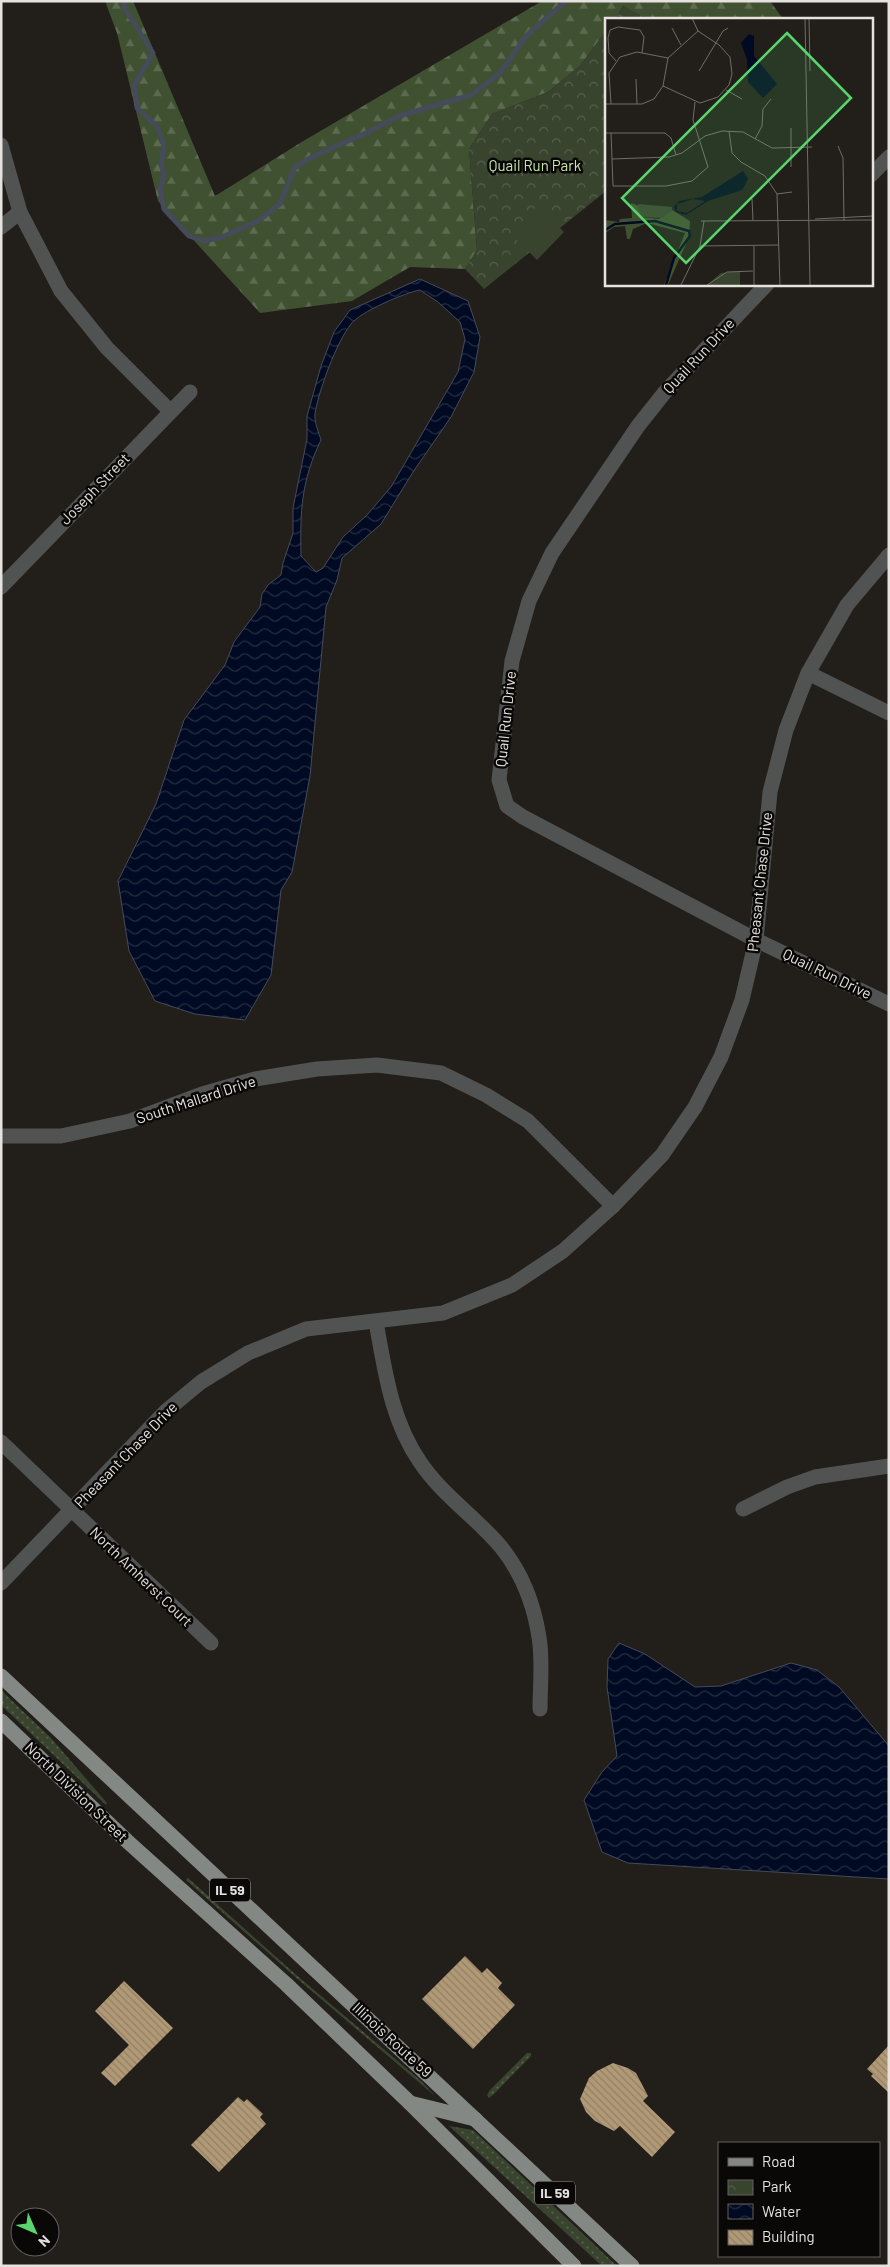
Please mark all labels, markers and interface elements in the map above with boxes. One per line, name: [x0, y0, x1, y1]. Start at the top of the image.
inset map: [605, 18, 872, 285]
park label: Quail Run Park: [489, 156, 582, 174]
street label: Quail Run Drive: [659, 314, 738, 397]
street label: Joseph Street: [56, 449, 133, 528]
street label: Quail Run Drive: [491, 670, 519, 768]
street label: Pheasant Chase Drive: [743, 811, 775, 953]
street label: Quail Run Drive: [780, 944, 875, 1002]
street label: South Mallard Drive: [134, 1071, 258, 1127]
street label: Pheasant Chase Drive: [70, 1398, 181, 1511]
street label: North Amherst Court: [87, 1523, 197, 1630]
street label: North Division Street: [22, 1738, 132, 1845]
road number: IL 59: [210, 1878, 250, 1902]
street label: Illinois Route 59: [349, 1998, 436, 2081]
legend: [718, 2142, 880, 2257]
text: Road: [762, 2152, 795, 2170]
text: Park: [762, 2177, 792, 2195]
road number: IL 59: [535, 2182, 575, 2204]
text: Water: [762, 2202, 801, 2220]
north arrow: [10, 2207, 60, 2257]
text: Building: [762, 2227, 815, 2245]
text: N: [35, 2232, 54, 2251]

